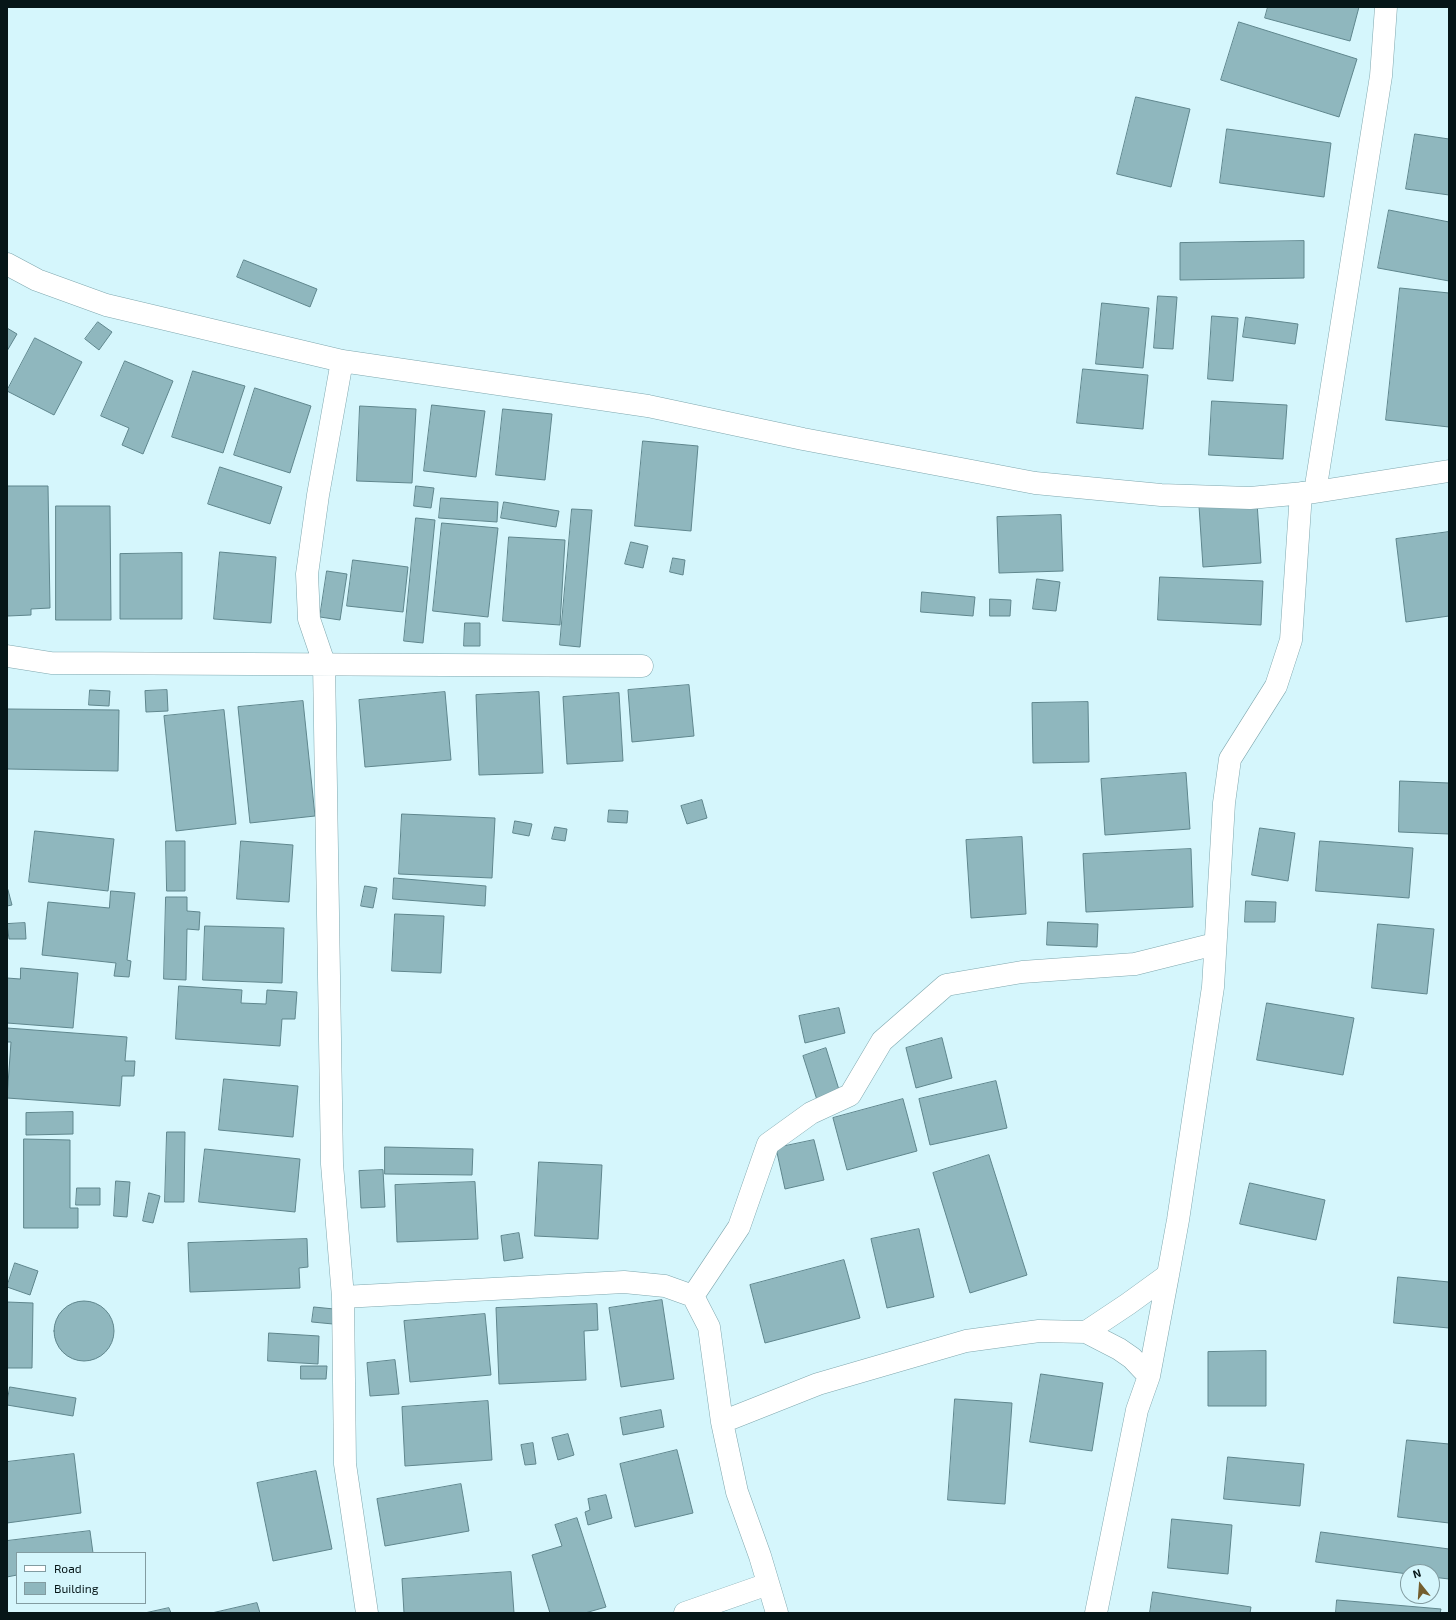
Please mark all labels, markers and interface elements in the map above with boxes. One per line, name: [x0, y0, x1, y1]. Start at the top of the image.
legend: [16, 1552, 146, 1604]
text: Road: [54, 1561, 82, 1575]
north arrow: [1400, 1564, 1440, 1604]
text: N: [1411, 1566, 1422, 1580]
text: Building: [54, 1581, 98, 1595]

